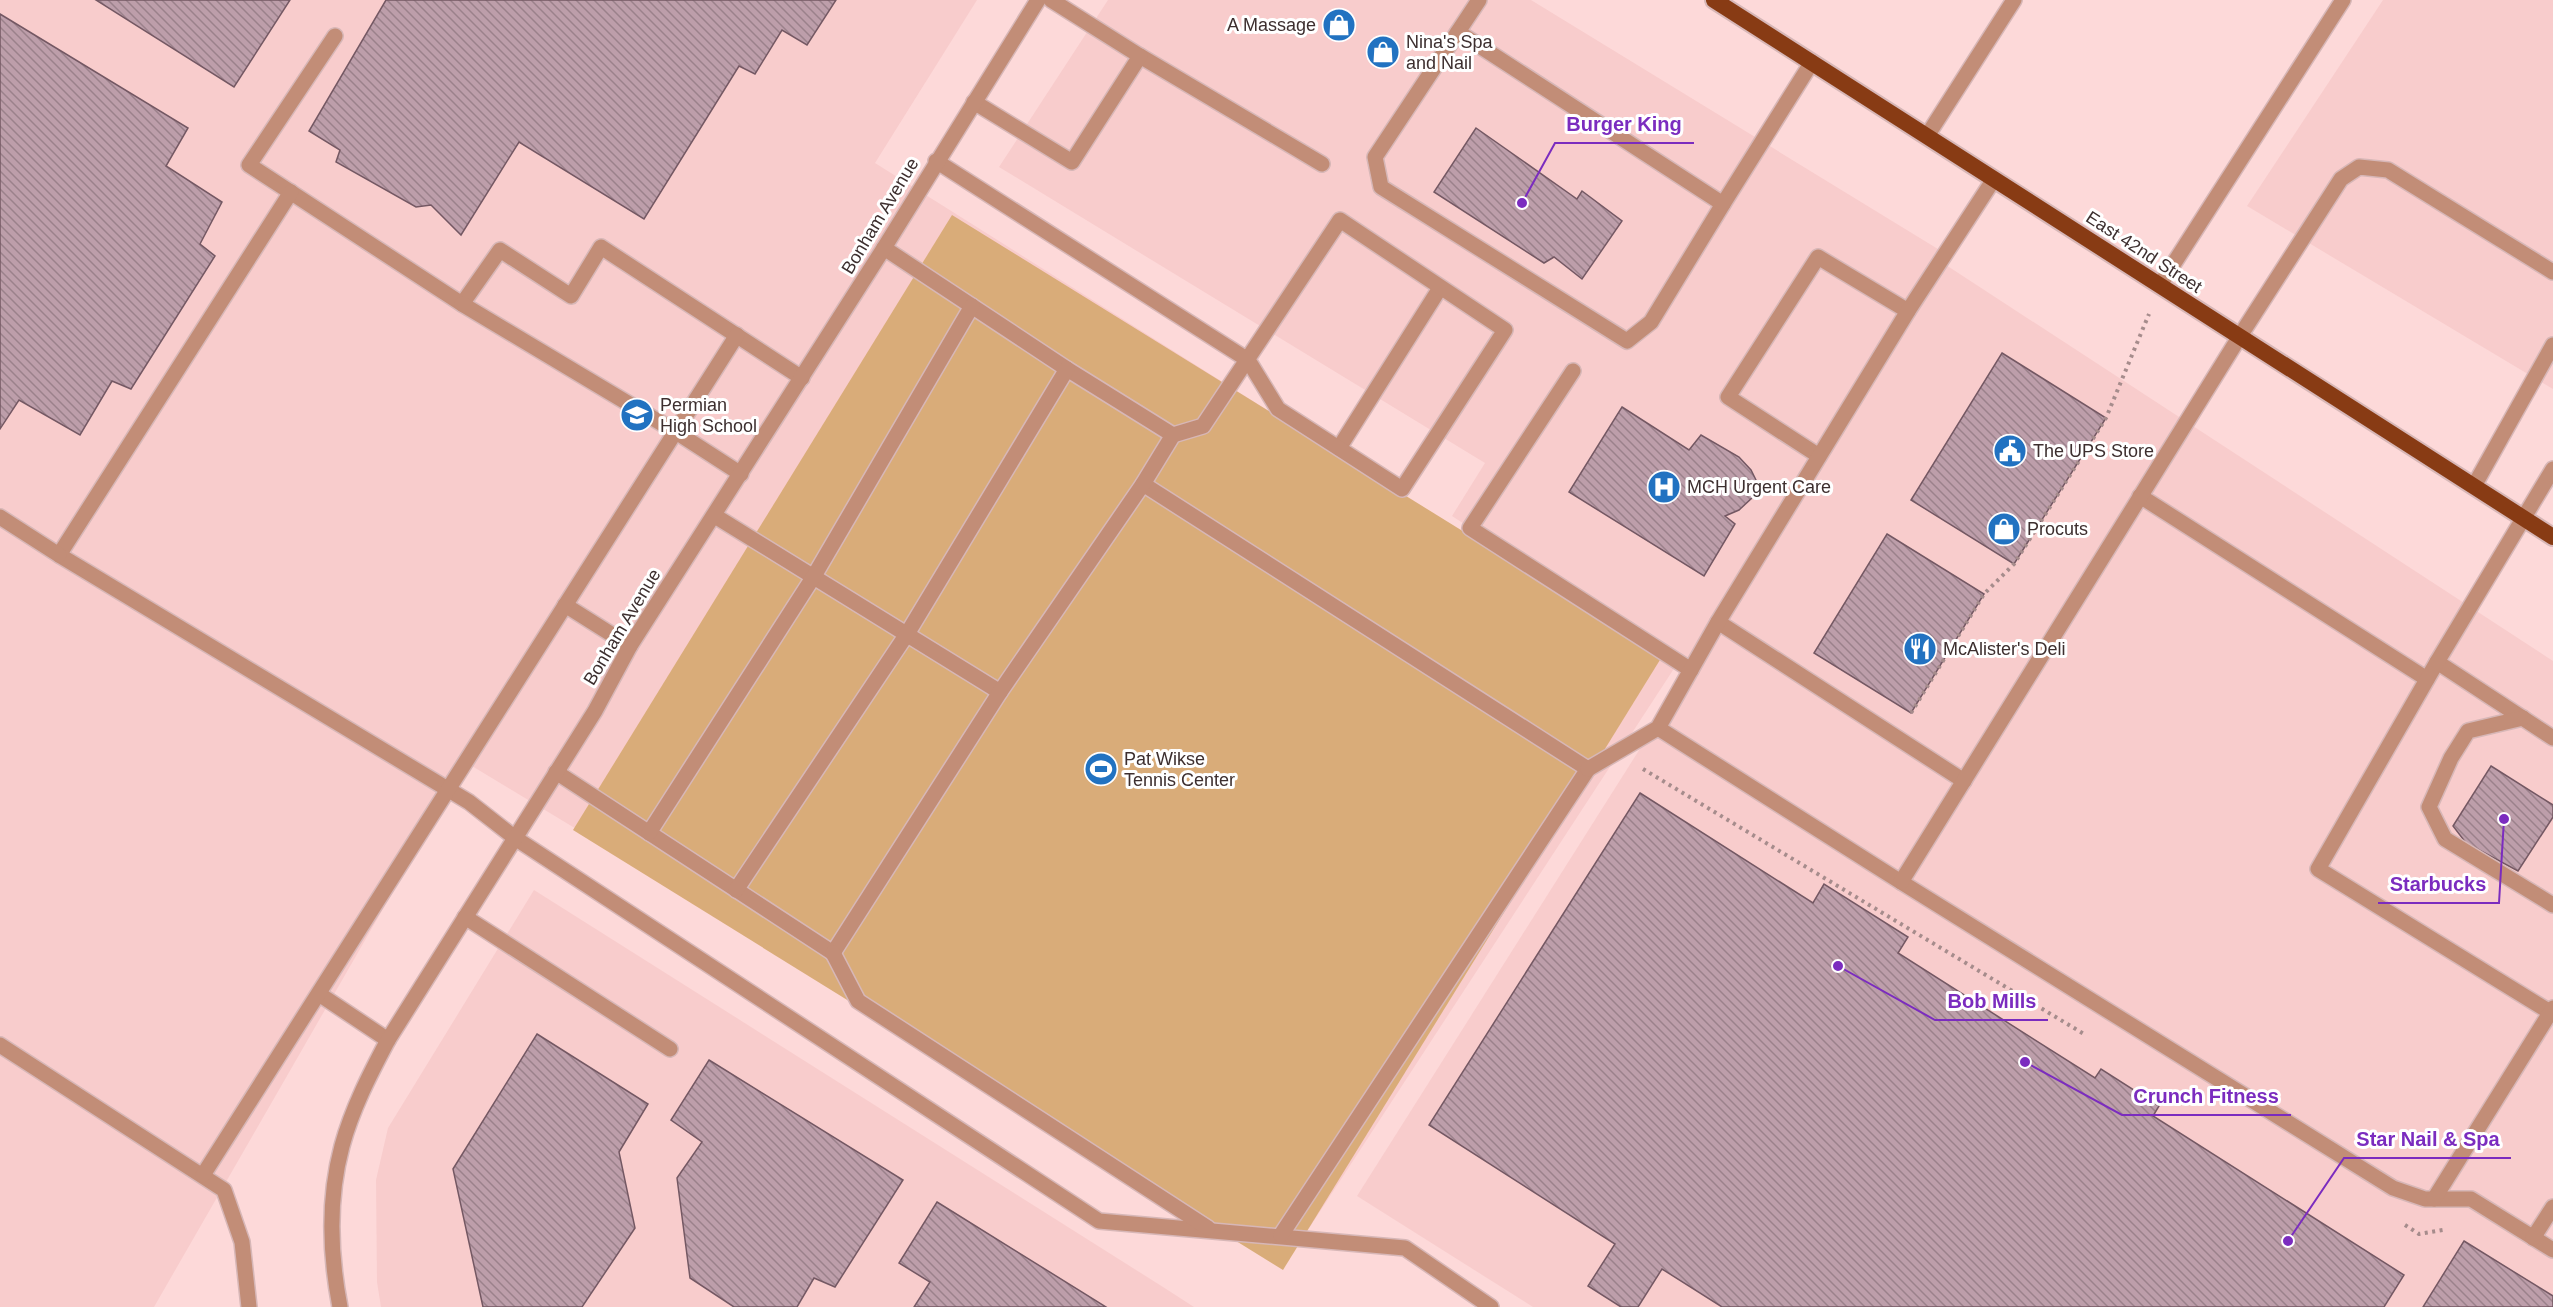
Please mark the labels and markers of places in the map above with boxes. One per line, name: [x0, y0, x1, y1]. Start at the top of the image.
shop icon: A Massage: [1321, 7, 1357, 43]
place label: A Massage: [1227, 15, 1316, 35]
place label: Nina's Spa and Nail: [1406, 32, 1493, 73]
shop icon: Nina's Spa and Nail: [1365, 34, 1401, 70]
callout: Burger King: [1555, 105, 1694, 143]
place label: Permian High School: [660, 395, 757, 436]
school or university icon: Permian High School: [619, 397, 655, 433]
public building icon: The UPS Store: [1992, 433, 2028, 469]
place label: The UPS Store: [2033, 441, 2154, 461]
hospital icon: MCH Urgent Care: [1646, 469, 1682, 505]
place label: MCH Urgent Care: [1687, 477, 1831, 497]
shop icon: Procuts: [1986, 511, 2022, 547]
place label: Procuts: [2027, 519, 2088, 539]
restaurant icon: McAlister's Deli: [1902, 631, 1938, 667]
place label: McAlister's Deli: [1943, 639, 2065, 659]
place label: Pat Wikse Tennis Center: [1124, 749, 1235, 790]
sports icon: Pat Wikse Tennis Center: [1083, 751, 1119, 787]
callout: Starbucks: [2378, 865, 2499, 903]
callout: Bob Mills: [1935, 982, 2048, 1020]
callout: Crunch Fitness: [2122, 1077, 2291, 1115]
callout: Star Nail & Spa: [2344, 1120, 2511, 1158]

